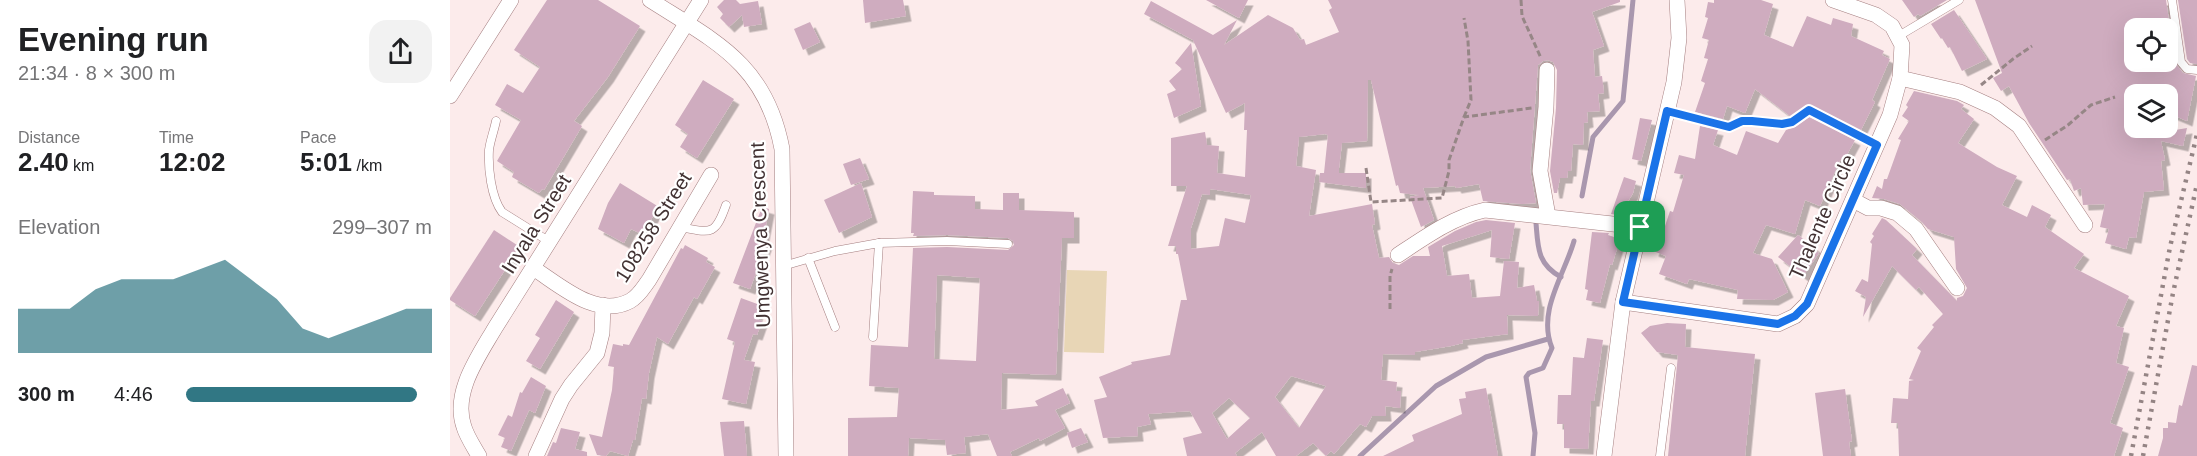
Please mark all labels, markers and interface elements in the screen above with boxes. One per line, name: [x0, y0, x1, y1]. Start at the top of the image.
map controls: [2124, 18, 2178, 138]
button: locate: [2124, 18, 2178, 72]
button: share: [369, 20, 432, 83]
text: Evening run: [18, 21, 209, 58]
text: 21:34 · 8 × 300 m: [18, 62, 175, 84]
button: layers: [2124, 84, 2178, 138]
text: Distance: [18, 129, 80, 146]
text: Time: [159, 129, 194, 146]
text: Pace: [300, 129, 336, 146]
street label: Umgwenya Crescent: [746, 141, 774, 328]
text: 2.40: [18, 147, 69, 177]
text: 12:02: [159, 147, 226, 177]
text: 5:01: [300, 147, 352, 177]
street label: Thalente Circle: [1785, 151, 1859, 283]
text: km: [69, 157, 94, 174]
text: /km: [352, 157, 382, 174]
street label: 108258 Street: [610, 168, 696, 286]
street label: Inyala Street: [497, 170, 575, 277]
pin: [1614, 201, 1665, 252]
icon: arrive: [1623, 210, 1656, 243]
text: Elevation: [18, 216, 100, 238]
text: 299–307 m: [332, 216, 432, 238]
text: 300 m: [18, 383, 75, 405]
text: 4:46: [114, 383, 153, 405]

